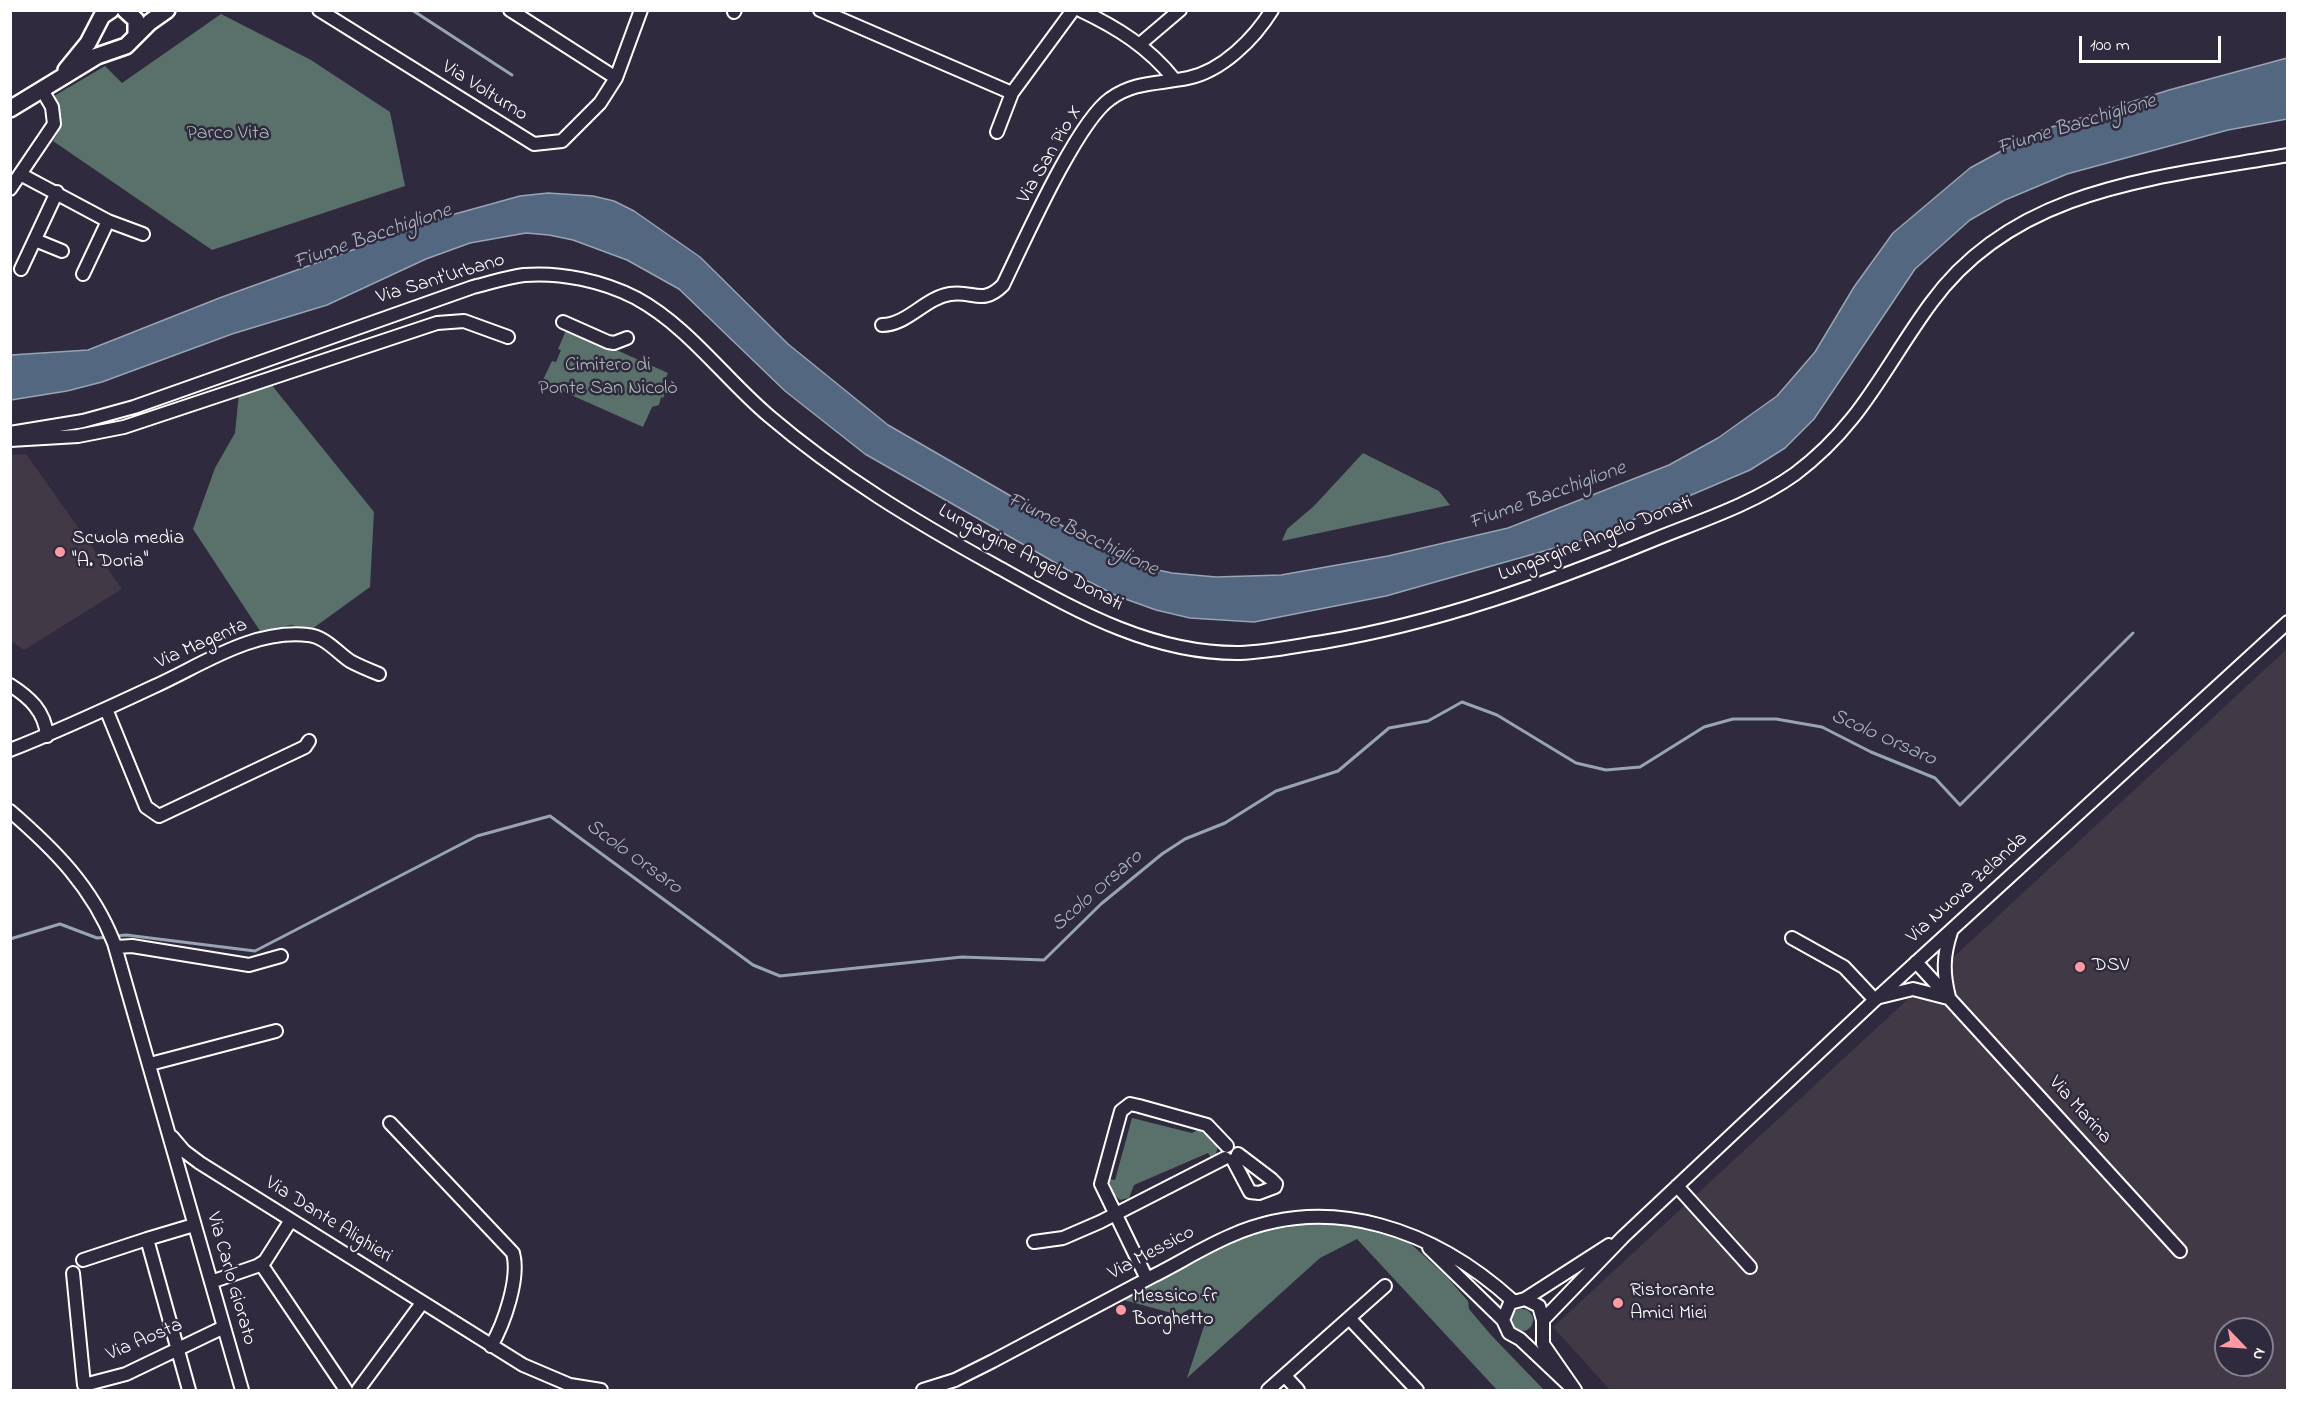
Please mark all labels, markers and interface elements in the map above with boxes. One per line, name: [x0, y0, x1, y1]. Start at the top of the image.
scale bar: [2082, 24, 2224, 62]
text: 100 m: [2090, 33, 2130, 59]
street label: Via Volturno: [437, 56, 531, 128]
water label: Fiume Bacchiglione: [1995, 90, 2159, 162]
street label: Via San Pio X: [1013, 102, 1089, 208]
park label: Parco Vita: [186, 123, 270, 147]
water label: Fiume Bacchiglione: [291, 199, 455, 277]
street label: Via Sant'Urbano: [374, 249, 508, 311]
park label: Cimitero di Ponte San Nicolò: [538, 355, 678, 402]
water label: Fiume Bacchiglione: [1466, 457, 1630, 537]
water label: Fiume Bacchiglione: [1002, 489, 1162, 583]
street label: Lungargine Angelo Donati: [1496, 492, 1696, 588]
street label: Lungargine Angelo Donati: [933, 500, 1127, 618]
place label: Scuola media "A. Doria": [72, 528, 184, 575]
marker: Scuola media "A. Doria": [53, 545, 67, 559]
street label: Via Magenta: [152, 614, 252, 676]
water label: Scolo Orsaro: [1826, 705, 1940, 773]
water label: Scolo Orsaro: [580, 815, 686, 901]
street label: Via Nuova Zelanda: [1902, 828, 2034, 950]
water label: Scolo Orsaro: [1047, 846, 1149, 938]
place label: DSV: [2092, 955, 2129, 979]
marker: DSV: [2073, 960, 2087, 974]
street label: Via Marina: [2042, 1072, 2116, 1150]
street label: Via Dante Alighieri: [260, 1172, 396, 1270]
street label: Via Carlo Giorato: [200, 1210, 260, 1348]
street label: Via Messico: [1105, 1221, 1199, 1287]
place label: Ristorante Amici Miei: [1630, 1280, 1714, 1327]
place label: Messico fr Borghetto: [1133, 1286, 1217, 1333]
marker: Ristorante Amici Miei: [1611, 1296, 1625, 1310]
marker: Messico fr Borghetto: [1114, 1303, 1128, 1317]
street label: Via Aosta: [103, 1314, 187, 1368]
north arrow: [2214, 1317, 2274, 1377]
text: N: [2245, 1344, 2272, 1364]

